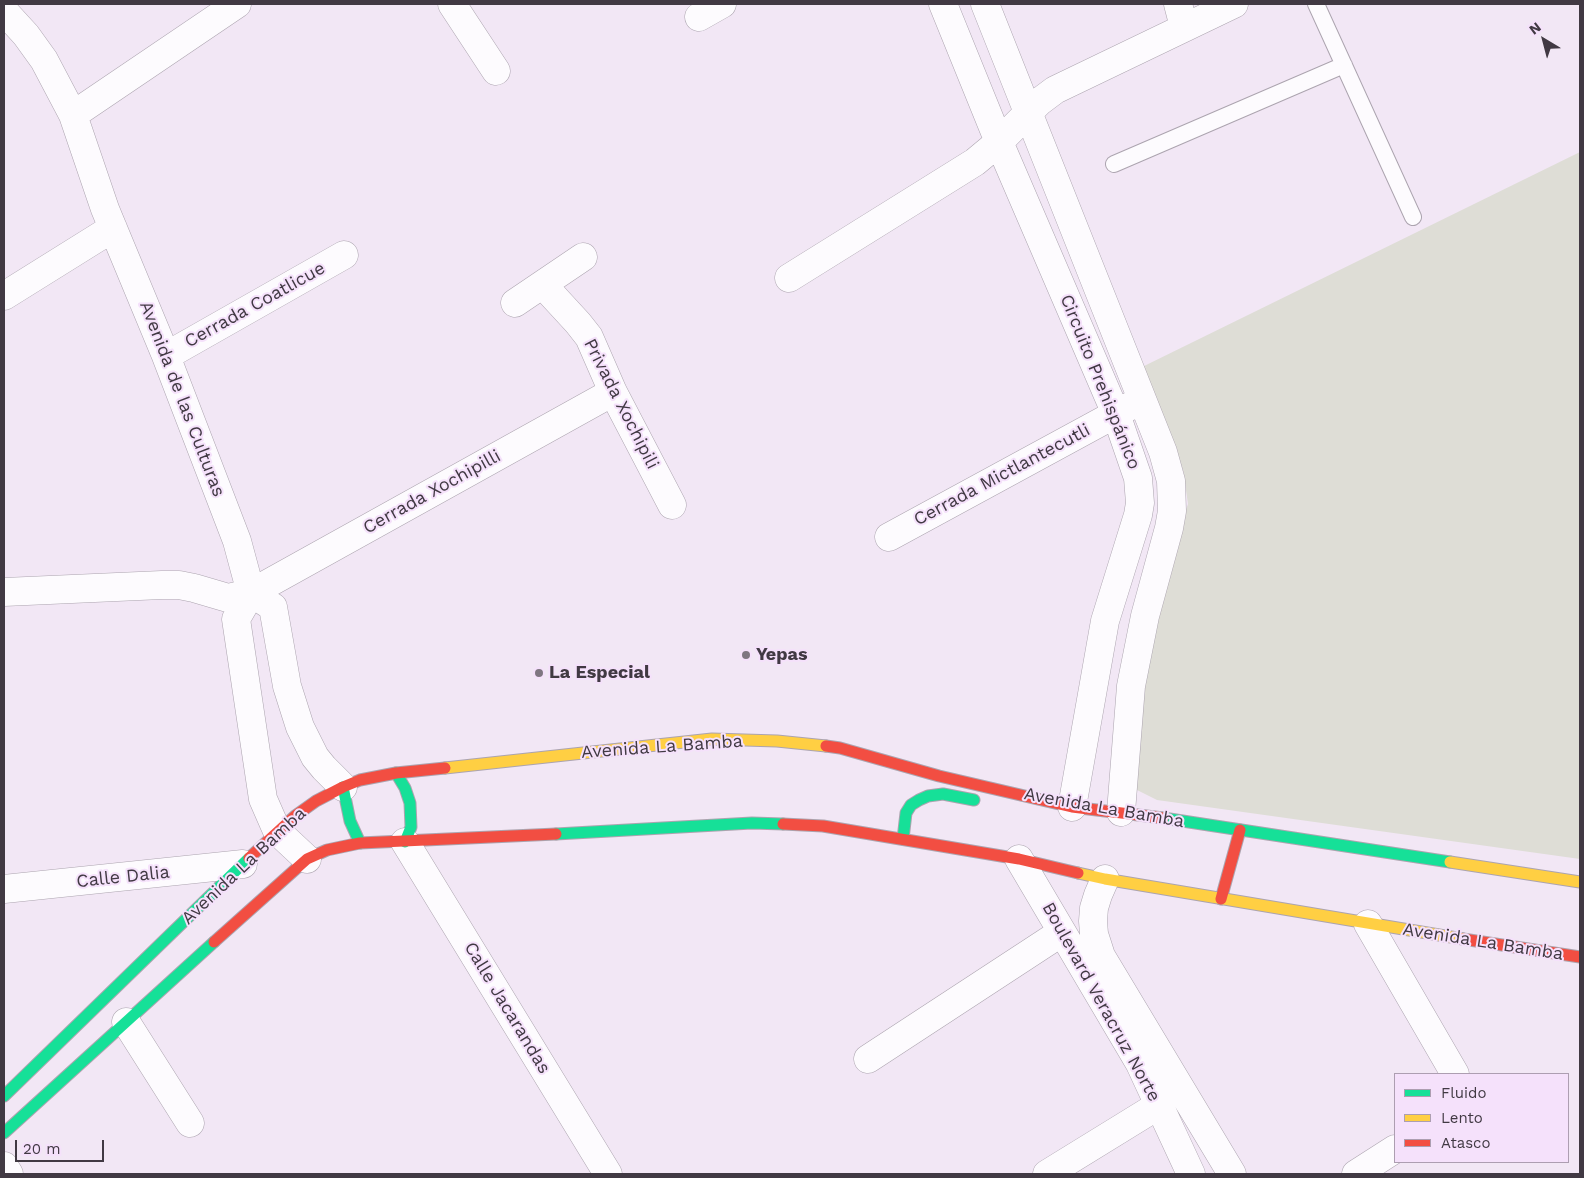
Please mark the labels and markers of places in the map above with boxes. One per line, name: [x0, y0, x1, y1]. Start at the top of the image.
place label: Yepas: [756, 644, 808, 666]
marker: Yepas: [740, 649, 752, 661]
place label: La Especial: [549, 662, 650, 684]
marker: La Especial: [533, 667, 545, 679]

